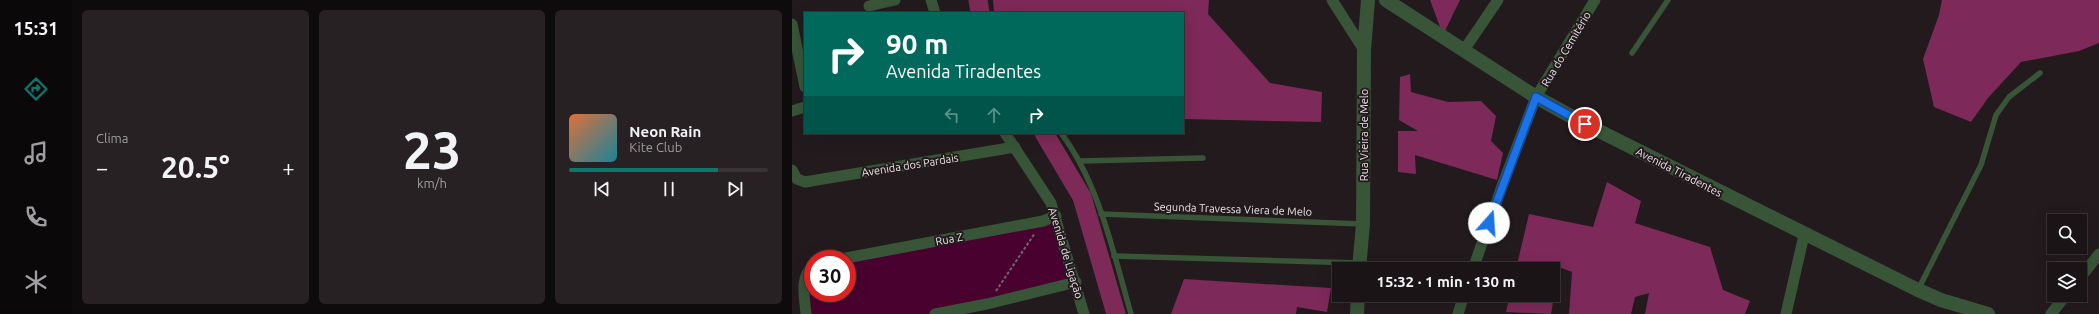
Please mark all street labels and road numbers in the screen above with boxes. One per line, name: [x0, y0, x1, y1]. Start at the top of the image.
street label: Rua do Cemitério: [1539, 9, 1593, 89]
street label: Rua Vieira de Melo: [1358, 89, 1370, 181]
street label: Avenida Tiradentes: [1634, 145, 1724, 199]
street label: Avenida dos Pardais: [861, 151, 960, 179]
street label: Segunda Travessa Viera de Melo: [1154, 200, 1312, 218]
street label: Avenida de Ligação: [1046, 206, 1086, 300]
street label: Rua Z: [934, 230, 964, 248]

